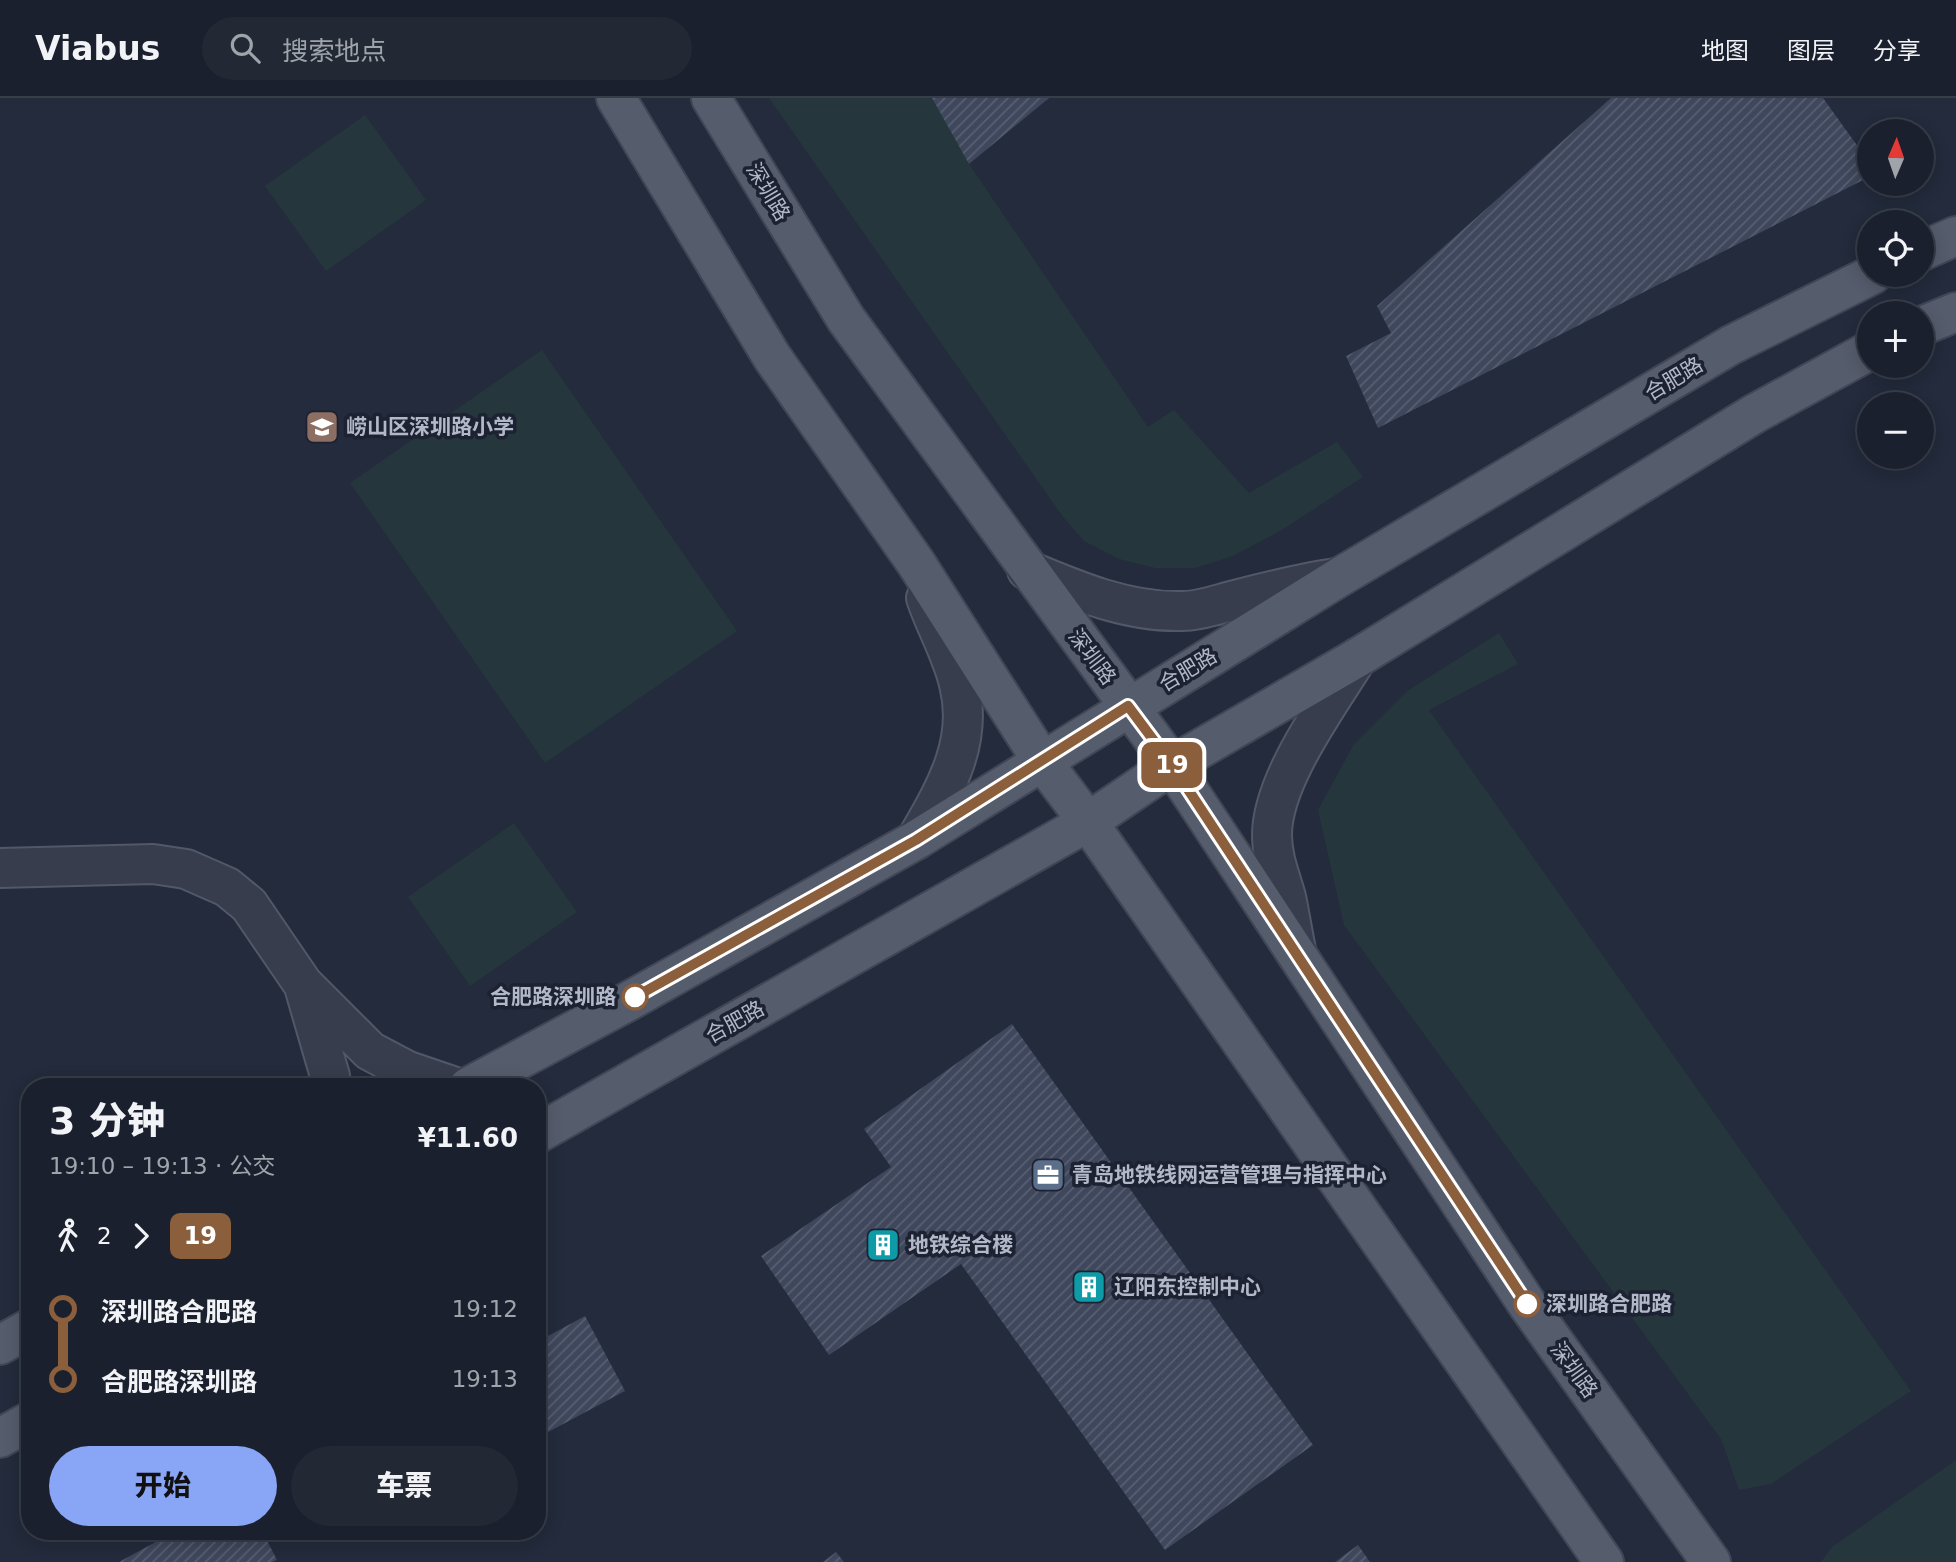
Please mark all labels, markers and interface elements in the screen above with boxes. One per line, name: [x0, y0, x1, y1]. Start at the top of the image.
search box: [202, 17, 692, 80]
text: Viabus: [35, 29, 160, 68]
icon: search: [226, 29, 264, 67]
text: 搜索地点: [282, 36, 386, 66]
text: 地图: [1701, 37, 1749, 65]
text: 图层: [1787, 37, 1835, 65]
text: 分享: [1873, 37, 1921, 65]
north arrow: [1857, 119, 1934, 196]
map controls: [1857, 119, 1934, 469]
street label: 深圳路: [741, 159, 795, 225]
button: locate: [1857, 210, 1934, 287]
button: +: [1857, 301, 1934, 378]
street label: 合肥路: [1641, 352, 1707, 406]
button: −: [1857, 392, 1934, 469]
school or university icon: 崂山区深圳路小学: [303, 408, 341, 446]
place label: 崂山区深圳路小学: [346, 415, 514, 439]
street label: 深圳路: [1063, 625, 1121, 689]
street label: 合肥路: [1155, 643, 1221, 697]
line badge: 19: [1140, 742, 1204, 788]
text: 19: [1155, 751, 1189, 779]
marker: 合肥路深圳路: [622, 984, 648, 1010]
place label: 合肥路深圳路: [490, 985, 616, 1009]
street label: 合肥路: [702, 996, 768, 1048]
text: 3 分钟: [49, 1099, 165, 1143]
text: ¥11.60: [418, 1123, 518, 1153]
text: 19:10 – 19:13 · 公交: [49, 1153, 276, 1179]
office icon: 青岛地铁线网运营管理与指挥中心: [1029, 1156, 1067, 1194]
place label: 青岛地铁线网运营管理与指挥中心: [1072, 1163, 1387, 1187]
icon: walk: [49, 1217, 87, 1255]
icon: forward: [122, 1217, 160, 1255]
text: 19: [184, 1222, 217, 1250]
text: 2: [97, 1223, 112, 1249]
building icon: 地铁综合楼: [864, 1226, 902, 1264]
place label: 地铁综合楼: [908, 1233, 1013, 1257]
building icon: 辽阳东控制中心: [1070, 1268, 1108, 1306]
place label: 辽阳东控制中心: [1114, 1275, 1261, 1299]
marker: 深圳路合肥路: [1514, 1291, 1540, 1317]
place label: 深圳路合肥路: [1546, 1292, 1672, 1316]
text: 19:12: [452, 1296, 518, 1322]
text: 深圳路合肥路: [101, 1297, 257, 1327]
street label: 深圳路: [1546, 1337, 1602, 1403]
text: 19:13: [452, 1366, 518, 1392]
text: 合肥路深圳路: [101, 1367, 257, 1397]
button: 开始: [49, 1446, 277, 1526]
button: 车票: [291, 1446, 518, 1526]

